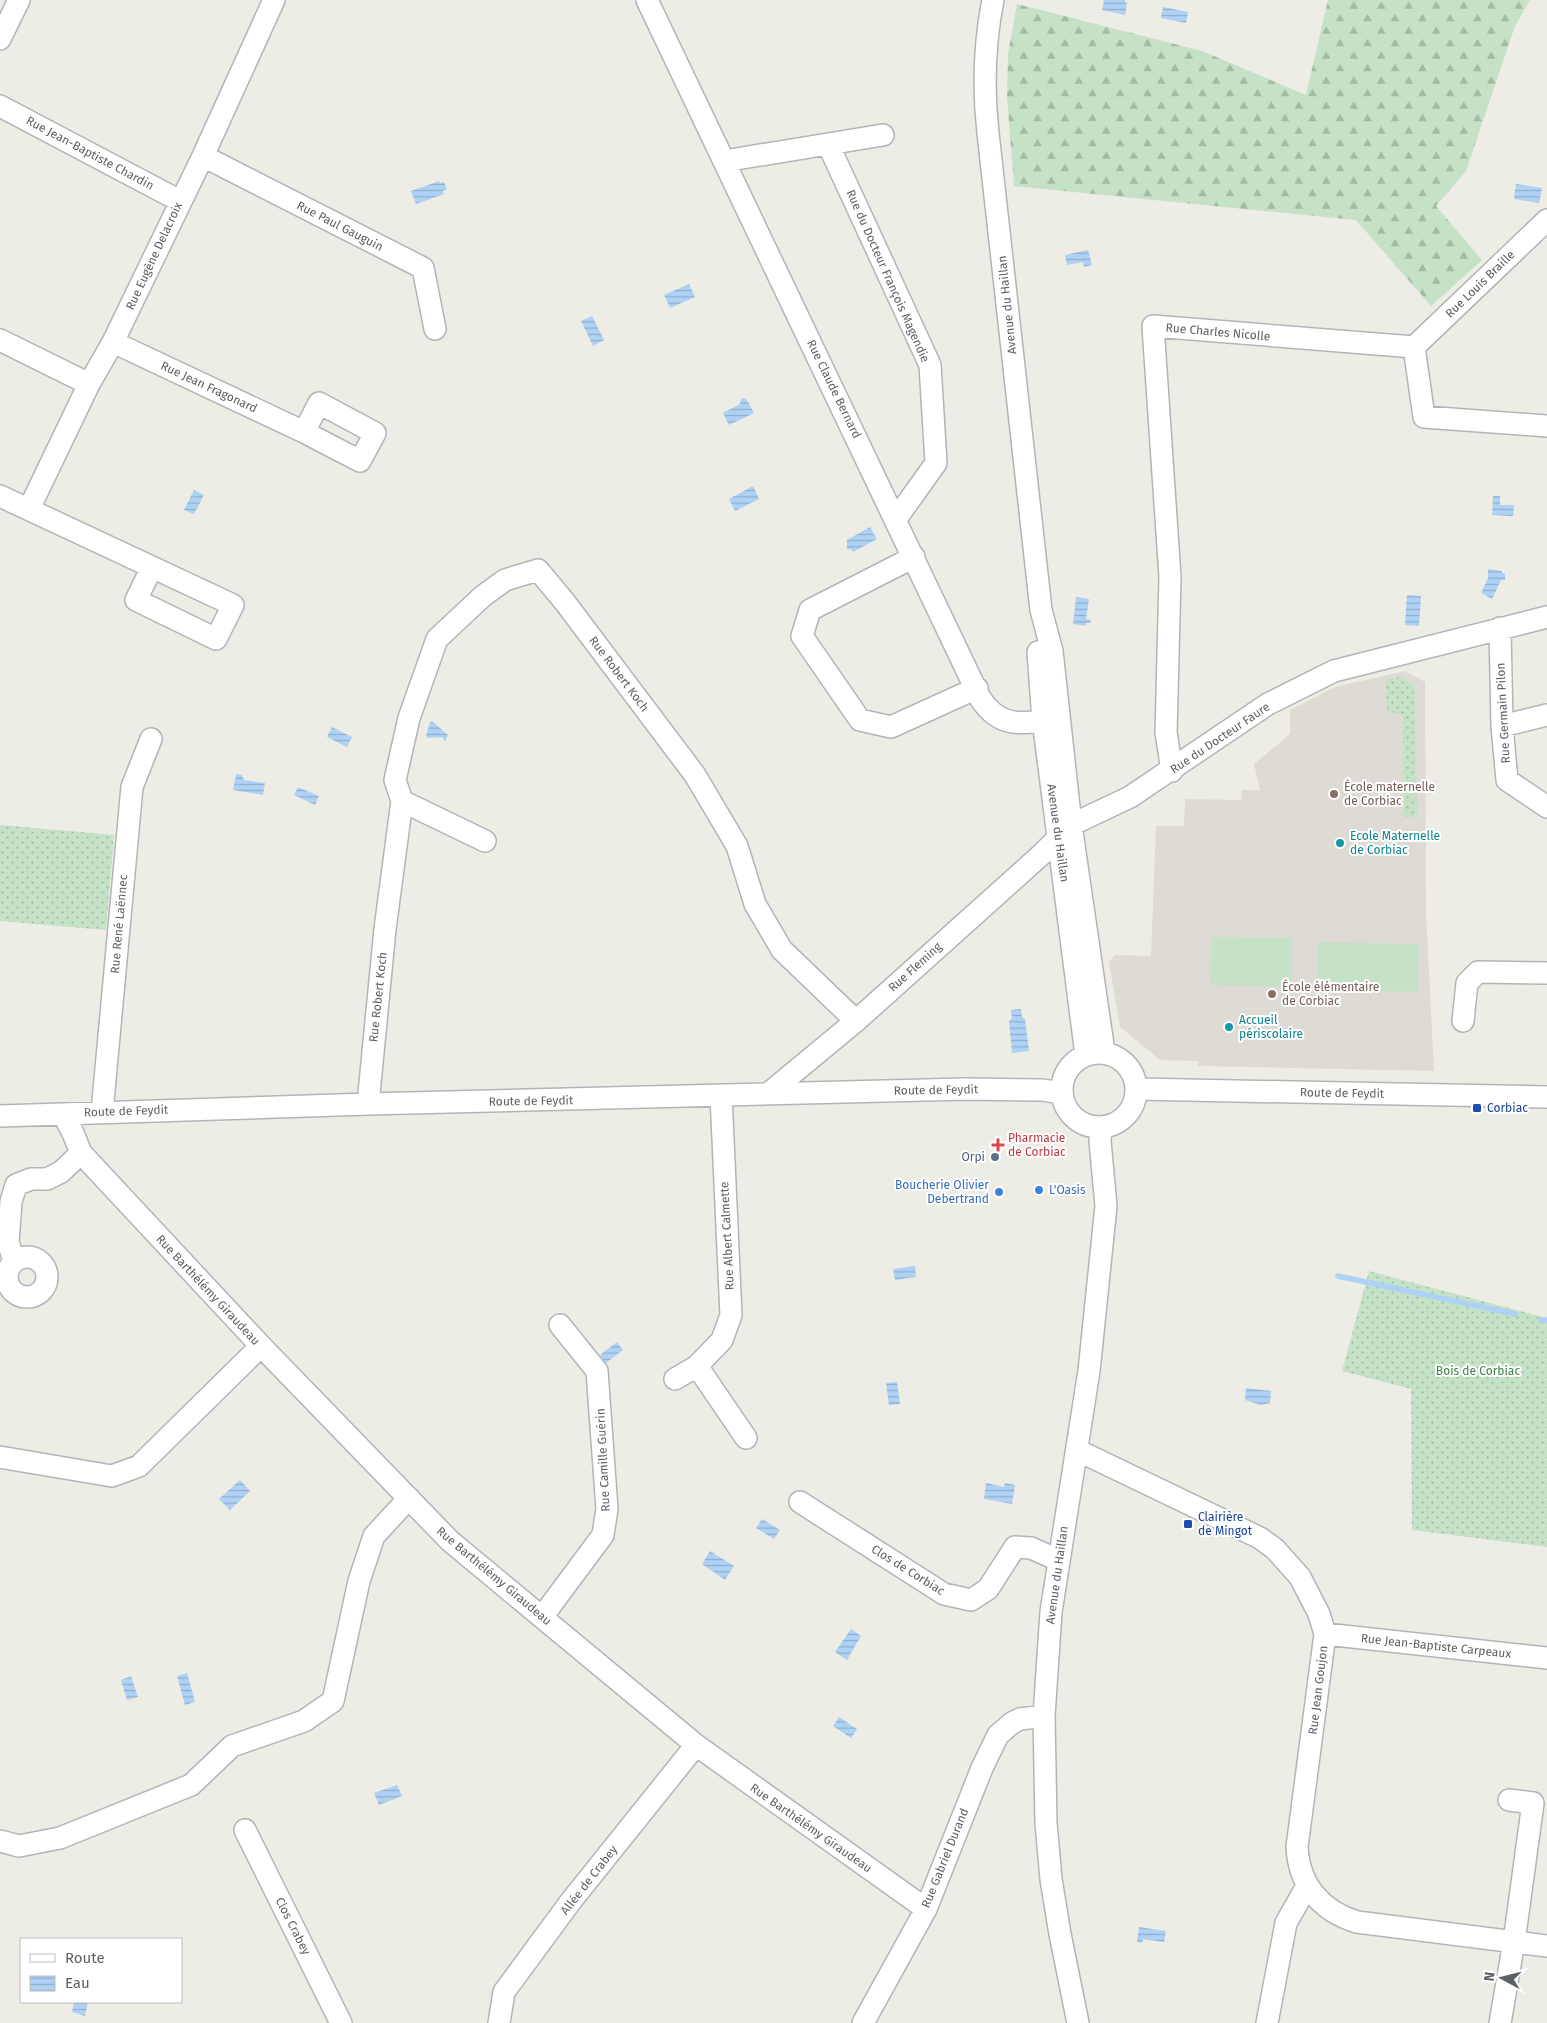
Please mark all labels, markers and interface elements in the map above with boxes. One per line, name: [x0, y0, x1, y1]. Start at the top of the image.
street label: Rue Jean-Baptiste Chardin: [24, 113, 156, 193]
street label: Rue du Docteur François Magendie: [843, 187, 933, 365]
street label: Rue Paul Gauguin: [294, 198, 386, 254]
street label: Rue Eugène Delacroix: [123, 200, 185, 312]
street label: Rue Louis Braille: [1443, 247, 1517, 321]
street label: Avenue du Haillan: [995, 255, 1019, 355]
street label: Rue Charles Nicolle: [1165, 320, 1271, 344]
street label: Rue Claude Bernard: [804, 337, 864, 441]
street label: Rue Jean Fragonard: [158, 358, 260, 416]
street label: Rue Robert Koch: [586, 634, 652, 714]
street label: Rue Germain Pilon: [1493, 662, 1513, 764]
street label: Rue du Docteur Faure: [1168, 700, 1272, 776]
place label: École maternelle de Corbiac: [1344, 779, 1435, 808]
street label: Avenue du Haillan: [1044, 783, 1072, 883]
marker: École maternelle de Corbiac: [1328, 788, 1340, 800]
place label: Ecole Maternelle de Corbiac: [1350, 829, 1440, 857]
marker: Ecole Maternelle de Corbiac: [1334, 837, 1346, 849]
street label: Rue René Laënnec: [108, 874, 130, 974]
street label: Rue Fleming: [886, 939, 945, 995]
street label: Rue Robert Koch: [366, 951, 390, 1043]
place label: École élémentaire de Corbiac: [1282, 979, 1379, 1008]
marker: École élémentaire de Corbiac: [1266, 988, 1278, 1000]
place label: Accueil périscolaire: [1239, 1013, 1303, 1041]
marker: Accueil périscolaire: [1223, 1021, 1235, 1033]
street label: Route de Feydit: [894, 1082, 979, 1098]
street label: Route de Feydit: [1300, 1085, 1385, 1101]
street label: Route de Feydit: [489, 1093, 574, 1109]
place label: Corbiac: [1487, 1101, 1528, 1115]
marker: Corbiac: [1471, 1102, 1483, 1114]
street label: Route de Feydit: [84, 1103, 169, 1119]
place label: Pharmacie de Corbiac: [1008, 1131, 1066, 1159]
marker: Pharmacie de Corbiac: [992, 1139, 1004, 1151]
place label: Orpi: [962, 1150, 985, 1164]
marker: Orpi: [989, 1151, 1001, 1163]
place label: Boucherie Olivier Debertrand: [895, 1178, 989, 1206]
street label: Rue Albert Calmette: [717, 1181, 737, 1291]
place label: L'Oasis: [1049, 1183, 1086, 1197]
marker: L'Oasis: [1033, 1184, 1045, 1196]
marker: Boucherie Olivier Debertrand: [993, 1186, 1005, 1198]
street label: Rue Barthélémy Giraudeau: [153, 1232, 263, 1348]
park label: Bois de Corbiac: [1436, 1364, 1520, 1378]
street label: Rue Camille Guérin: [593, 1408, 613, 1512]
place label: Clairière de Mingot: [1198, 1510, 1253, 1538]
marker: Clairière de Mingot: [1182, 1518, 1194, 1530]
street label: Rue Barthélémy Giraudeau: [434, 1524, 554, 1628]
street label: Avenue du Haillan: [1043, 1525, 1071, 1625]
street label: Clos de Corbiac: [869, 1542, 947, 1598]
street label: Rue Jean-Baptiste Carpeaux: [1360, 1631, 1512, 1661]
street label: Rue Jean Goujon: [1306, 1645, 1330, 1735]
street label: Rue Barthélémy Giraudeau: [747, 1781, 875, 1875]
street label: Rue Gabriel Durand: [919, 1806, 971, 1910]
street label: Allée de Crabey: [558, 1843, 620, 1917]
street label: Clos Crabey: [273, 1895, 314, 1957]
legend: [20, 1938, 182, 2003]
text: Route: [65, 1949, 105, 1967]
north arrow: [1477, 1953, 1527, 2003]
text: N: [1481, 1971, 1499, 1982]
text: Eau: [65, 1974, 90, 1992]

